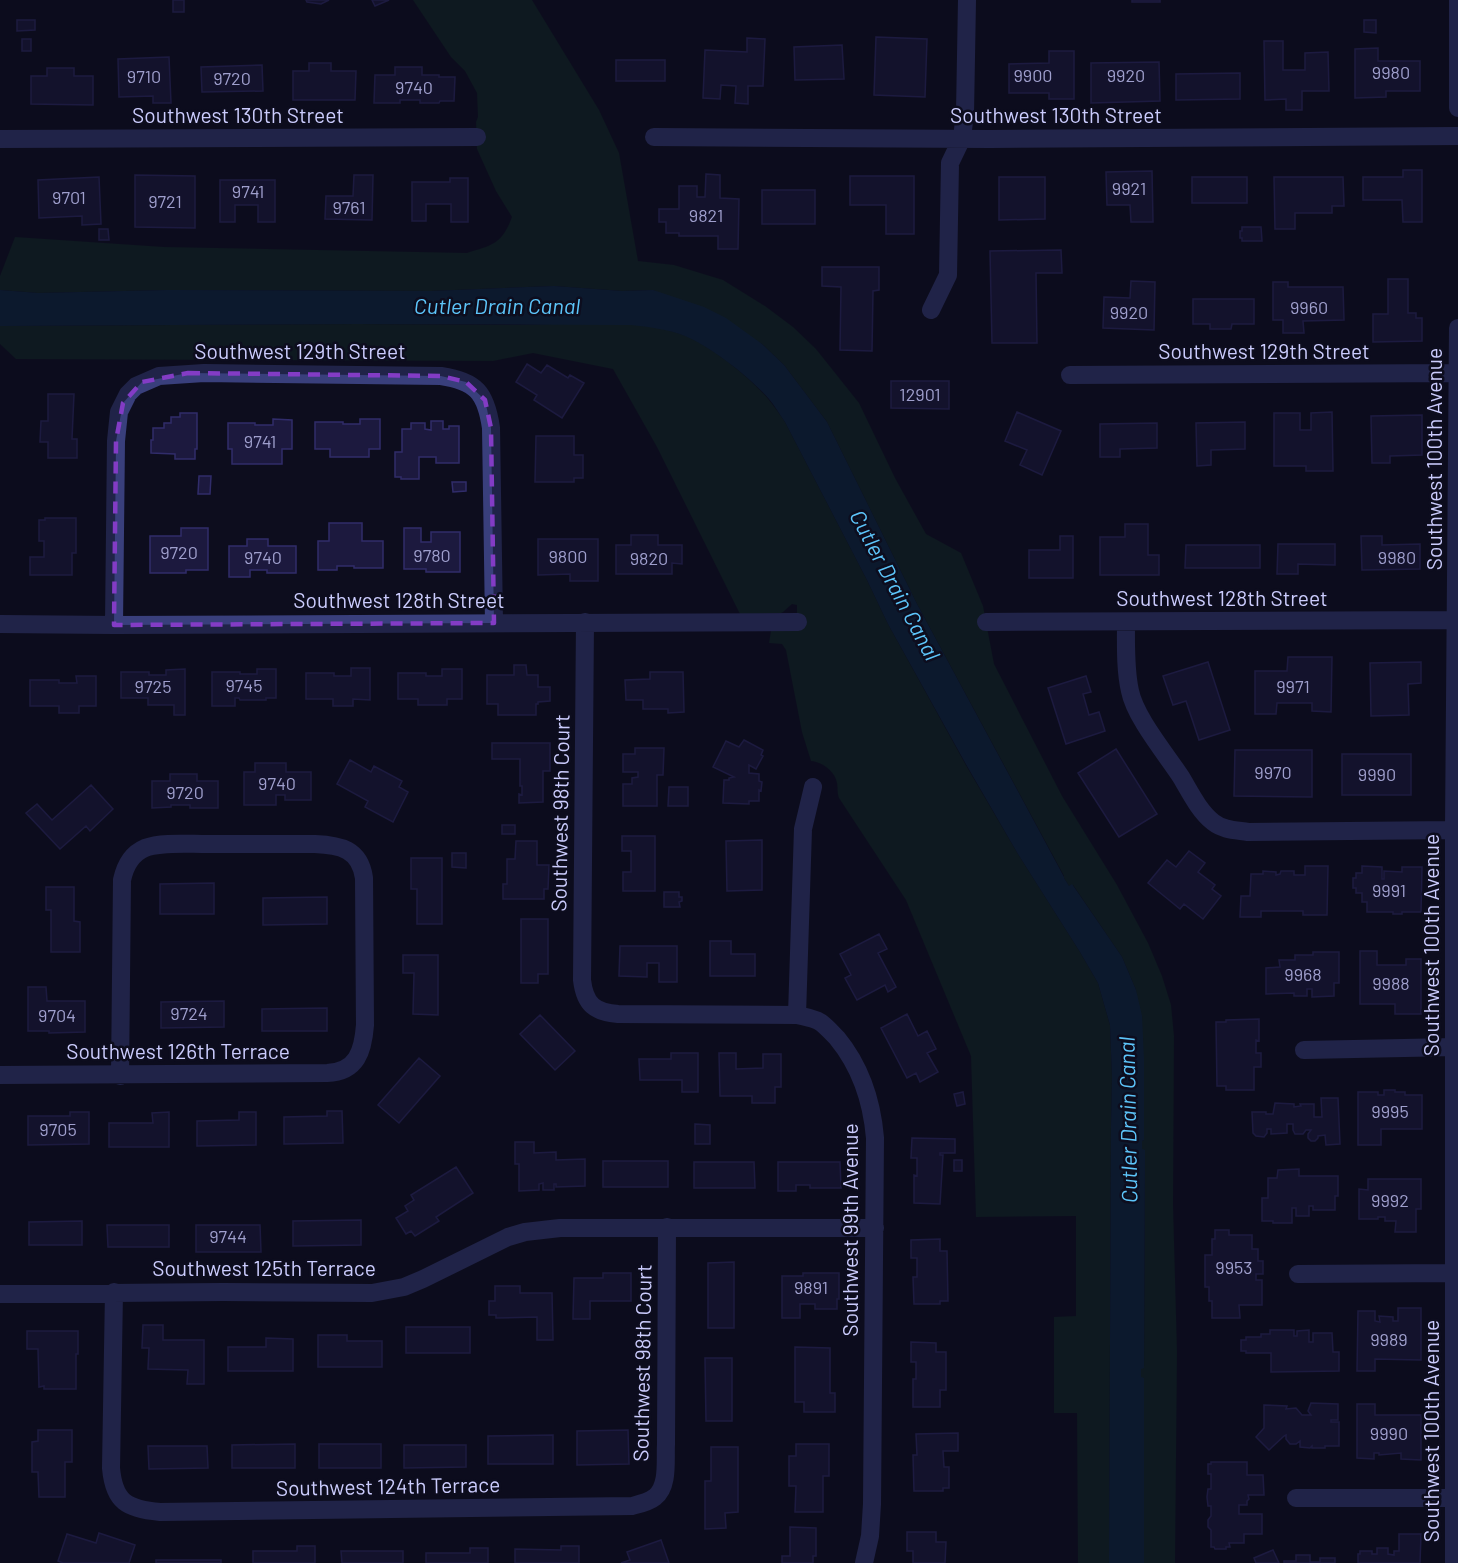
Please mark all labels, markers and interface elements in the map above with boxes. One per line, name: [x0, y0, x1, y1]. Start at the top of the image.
house number: 9980: [1372, 61, 1410, 83]
house number: 9900: [1013, 64, 1053, 86]
house number: 9920: [1107, 64, 1145, 86]
house number: 9710: [127, 65, 161, 87]
house number: 9720: [213, 67, 251, 89]
house number: 9740: [395, 76, 433, 98]
street label: Southwest 130th Street: [132, 102, 344, 127]
street label: Southwest 130th Street: [950, 102, 1162, 127]
house number: 9921: [1112, 177, 1146, 199]
house number: 9741: [232, 180, 264, 202]
house number: 9701: [52, 186, 86, 208]
house number: 9721: [148, 190, 182, 212]
house number: 9761: [332, 196, 366, 218]
house number: 9821: [689, 204, 723, 226]
water label: Cutler Drain Canal: [414, 292, 580, 318]
house number: 9960: [1290, 296, 1328, 318]
house number: 9920: [1110, 301, 1148, 323]
street label: Southwest 129th Street: [194, 338, 406, 363]
street label: Southwest 129th Street: [1158, 338, 1370, 363]
street label: Southwest 100th Avenue: [1421, 348, 1446, 570]
house number: 12901: [899, 383, 941, 405]
house number: 9741: [244, 430, 276, 452]
water label: Cutler Drain Canal: [845, 505, 946, 664]
house number: 9720: [160, 541, 198, 563]
house number: 9780: [413, 544, 451, 566]
house number: 9800: [548, 545, 588, 567]
house number: 9740: [244, 546, 282, 568]
house number: 9980: [1378, 546, 1416, 568]
house number: 9820: [630, 547, 668, 569]
street label: Southwest 128th Street: [1116, 585, 1328, 610]
street label: Southwest 128th Street: [293, 587, 505, 612]
house number: 9745: [225, 674, 263, 696]
house number: 9725: [135, 675, 171, 697]
house number: 9971: [1276, 675, 1310, 697]
street label: Southwest 98th Court: [545, 714, 574, 912]
house number: 9970: [1254, 761, 1292, 783]
house number: 9990: [1358, 763, 1396, 785]
house number: 9740: [258, 772, 296, 794]
house number: 9720: [166, 781, 204, 803]
street label: Southwest 100th Avenue: [1418, 834, 1443, 1056]
house number: 9991: [1372, 879, 1406, 901]
house number: 9968: [1284, 963, 1322, 985]
house number: 9988: [1372, 972, 1410, 994]
house number: 9724: [170, 1002, 208, 1024]
house number: 9704: [38, 1004, 76, 1026]
water label: Cutler Drain Canal: [1113, 1036, 1141, 1203]
street label: Southwest 126th Terrace: [66, 1038, 290, 1063]
house number: 9995: [1371, 1100, 1409, 1122]
house number: 9705: [39, 1118, 77, 1140]
street label: Southwest 99th Avenue: [837, 1123, 862, 1337]
house number: 9992: [1371, 1189, 1409, 1211]
house number: 9744: [209, 1225, 247, 1247]
street label: Southwest 125th Terrace: [152, 1255, 376, 1280]
house number: 9953: [1215, 1256, 1253, 1278]
street label: Southwest 98th Court: [627, 1264, 656, 1462]
house number: 9891: [794, 1276, 828, 1298]
street label: Southwest 100th Avenue: [1418, 1320, 1443, 1542]
house number: 9989: [1370, 1328, 1408, 1350]
house number: 9990: [1370, 1422, 1408, 1444]
street label: Southwest 124th Terrace: [276, 1471, 500, 1500]

